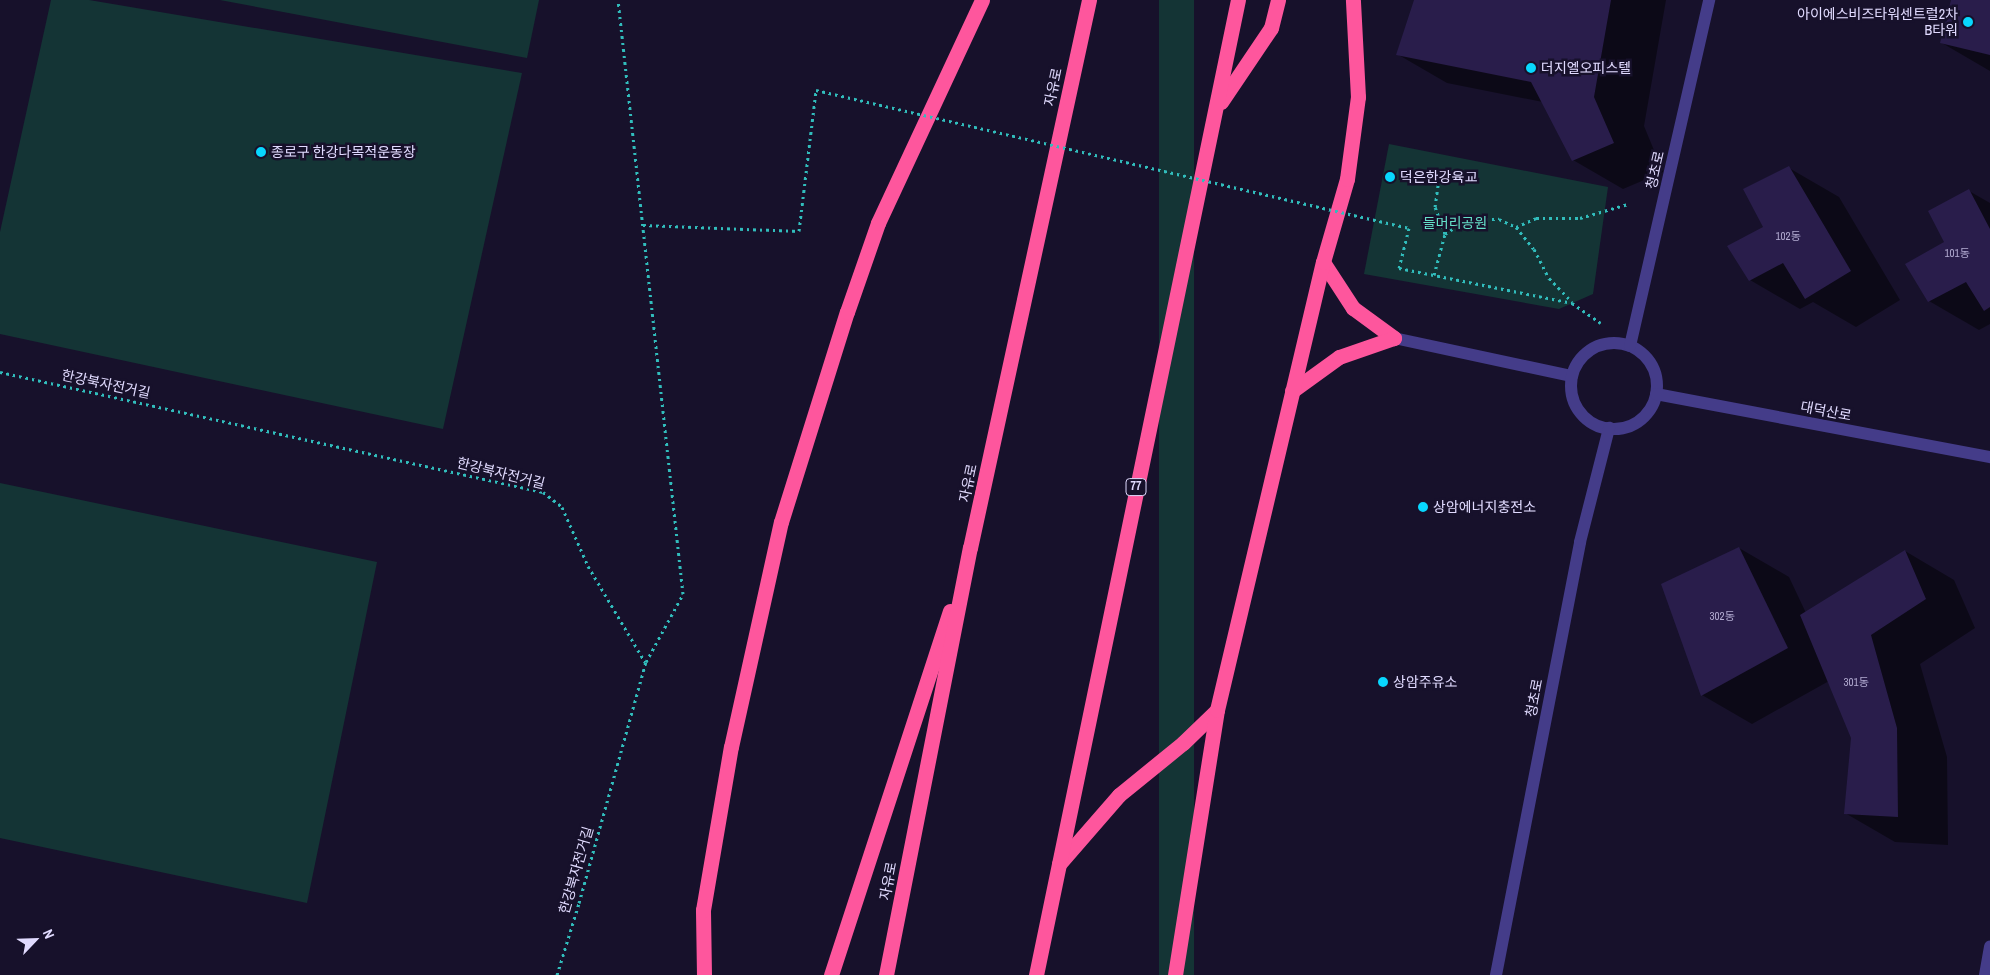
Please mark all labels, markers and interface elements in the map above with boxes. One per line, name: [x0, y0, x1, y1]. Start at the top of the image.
place label: 아이에스비즈타워센트럴2차 B타워: [1797, 6, 1958, 38]
marker: 아이에스비즈타워센트럴2차 B타워: [1962, 16, 1974, 28]
place label: 더지엘오피스텔: [1541, 60, 1631, 76]
marker: 더지엘오피스텔: [1525, 62, 1537, 74]
street label: 자유로: [1041, 66, 1065, 108]
place label: 종로구 한강다목적운동장: [271, 144, 416, 160]
marker: 종로구 한강다목적운동장: [255, 146, 267, 158]
street label: 청초로: [1642, 149, 1668, 191]
place label: 덕은한강육교: [1400, 169, 1477, 185]
marker: 덕은한강육교: [1384, 171, 1396, 183]
park label: 들머리공원: [1423, 215, 1487, 231]
house number: 102동: [1775, 229, 1801, 243]
house number: 101동: [1944, 246, 1970, 260]
street label: 한강북자전거길: [60, 366, 152, 402]
street label: 대덕산로: [1799, 398, 1853, 424]
street label: 한강북자전거길: [455, 454, 547, 492]
street label: 자유로: [956, 462, 980, 504]
road number: 77: [1125, 478, 1147, 497]
place label: 상암에너지충전소: [1433, 499, 1536, 515]
marker: 상암에너지충전소: [1417, 501, 1429, 513]
house number: 302동: [1709, 609, 1735, 623]
place label: 상암주유소: [1393, 674, 1457, 690]
house number: 301동: [1843, 675, 1869, 689]
marker: 상암주유소: [1377, 676, 1389, 688]
street label: 청초로: [1522, 677, 1546, 719]
street label: 한강북자전거길: [555, 824, 597, 916]
street label: 자유로: [876, 860, 900, 902]
north arrow: [10, 915, 60, 965]
text: N: [39, 926, 59, 941]

